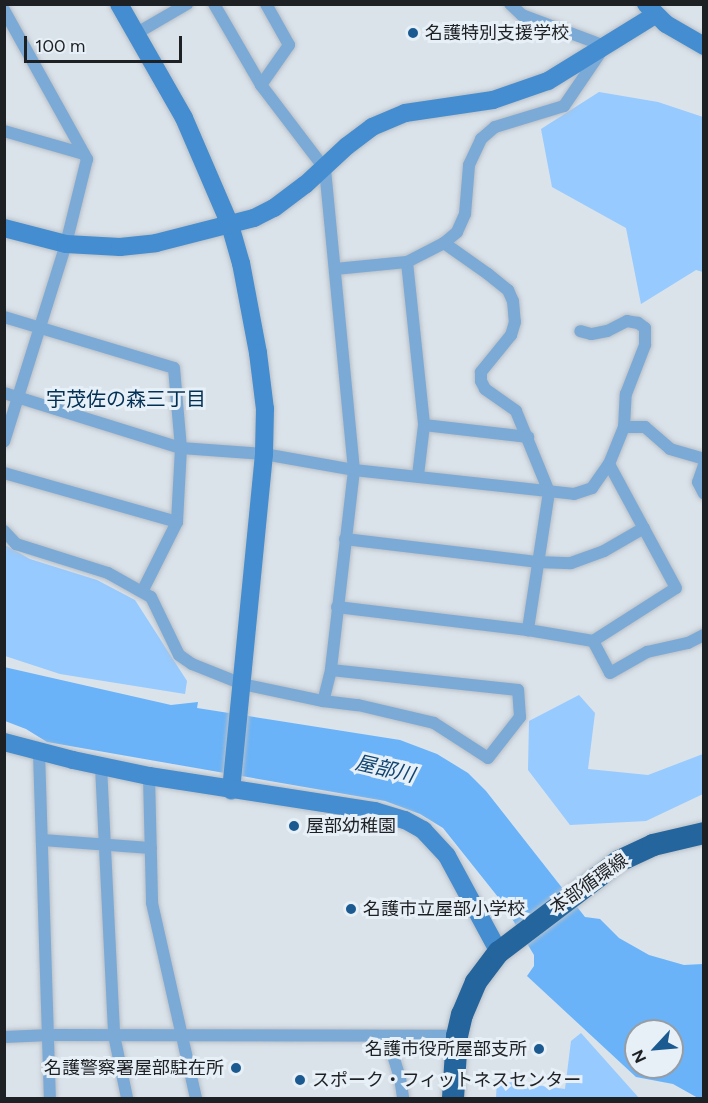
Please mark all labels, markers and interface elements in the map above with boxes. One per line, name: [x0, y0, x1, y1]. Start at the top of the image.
place label: 名護特別支援学校: [425, 22, 569, 44]
scale bar: [27, 24, 184, 62]
marker: 名護特別支援学校: [406, 26, 420, 40]
text: 100 m: [35, 35, 85, 57]
district label: 宇茂佐の森三丁目: [46, 387, 206, 411]
water label: 屋部川: [353, 751, 417, 787]
place label: 屋部幼稚園: [306, 815, 396, 837]
marker: 屋部幼稚園: [287, 819, 301, 833]
street label: 本部循環線: [546, 849, 632, 919]
place label: 名護市立屋部小学校: [363, 898, 525, 920]
marker: 名護市立屋部小学校: [344, 902, 358, 916]
north arrow: [624, 1019, 684, 1079]
place label: 名護市役所屋部支所: [365, 1038, 527, 1060]
marker: 名護市役所屋部支所: [532, 1042, 546, 1056]
text: N: [628, 1047, 650, 1066]
place label: 名護警察署屋部駐在所: [44, 1057, 224, 1079]
marker: 名護警察署屋部駐在所: [229, 1061, 243, 1075]
place label: スポーク・フィットネスセンター: [312, 1069, 582, 1091]
marker: スポーク・フィットネスセンター: [293, 1073, 307, 1087]

